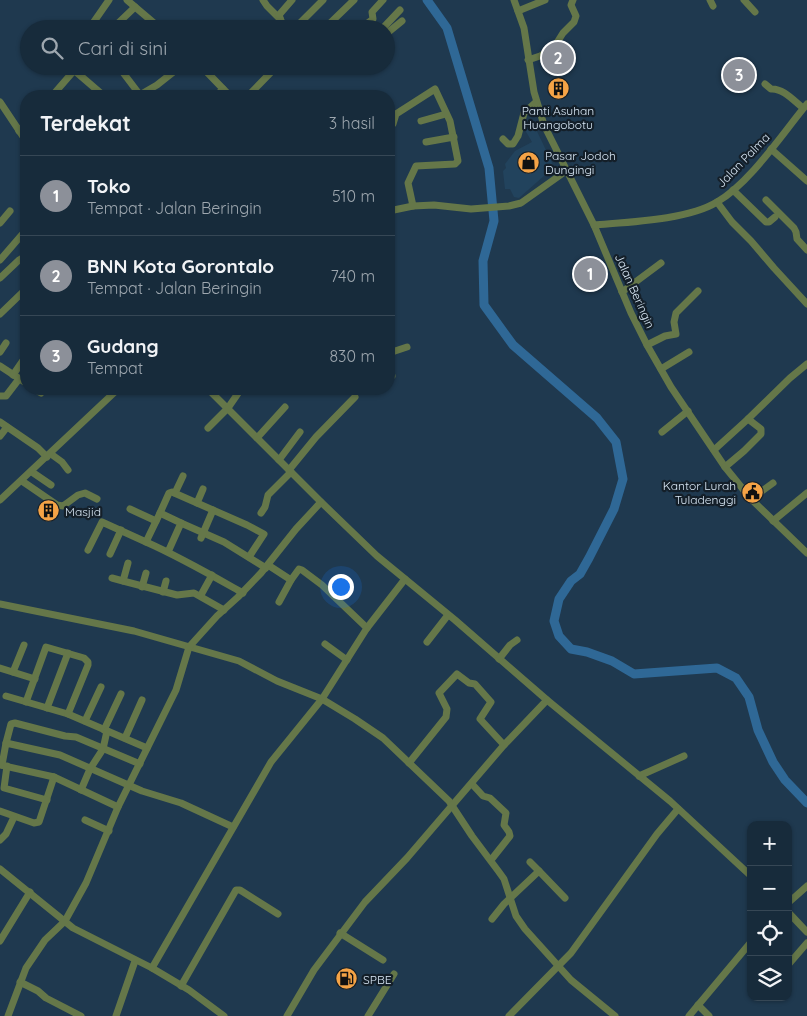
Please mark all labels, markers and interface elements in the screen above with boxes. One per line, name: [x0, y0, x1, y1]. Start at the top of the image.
search box: [20, 20, 395, 75]
icon: search: [38, 34, 66, 62]
text: Cari di sini: [78, 36, 167, 60]
pin: 2: [542, 39, 574, 77]
pin: 3: [723, 56, 755, 94]
building icon: Panti Asuhan Huangobotu: [546, 77, 570, 101]
place label: Panti Asuhan Huangobotu: [522, 103, 594, 132]
text: Terdekat: [40, 110, 131, 136]
text: 3 hasil: [329, 113, 375, 133]
street label: Jalan Palma: [713, 130, 773, 190]
place label: Pasar Jodoh Dungingi: [545, 148, 616, 177]
shop icon: Pasar Jodoh Dungingi: [517, 150, 541, 174]
text: Toko: [87, 174, 131, 198]
text: 1: [53, 186, 59, 206]
text: 510 m: [332, 186, 375, 206]
text: Tempat · Jalan Beringin: [87, 198, 262, 218]
street label: Jalan Beringin: [612, 251, 658, 331]
text: BNN Kota Gorontalo: [87, 254, 274, 278]
pin: 1: [574, 255, 606, 293]
text: 2: [51, 266, 61, 286]
text: 740 m: [331, 266, 375, 286]
text: Tempat · Jalan Beringin: [87, 278, 262, 298]
text: Gudang: [87, 334, 159, 358]
text: 3: [52, 346, 60, 366]
text: 830 m: [329, 346, 375, 366]
text: Tempat: [87, 358, 143, 378]
place label: Kantor Lurah Tuladenggi: [663, 478, 736, 507]
public building icon: Kantor Lurah Tuladenggi: [740, 480, 764, 504]
building icon: Masjid: [37, 499, 61, 523]
place label: Masjid: [65, 504, 101, 519]
your location: [328, 574, 354, 600]
map controls: [747, 821, 792, 1001]
button: +: [747, 821, 792, 866]
button: −: [747, 866, 792, 911]
button: locate: [747, 911, 792, 956]
button: layers: [747, 956, 792, 1001]
fuel station icon: SPBE: [335, 967, 359, 991]
place label: SPBE: [363, 972, 392, 987]

